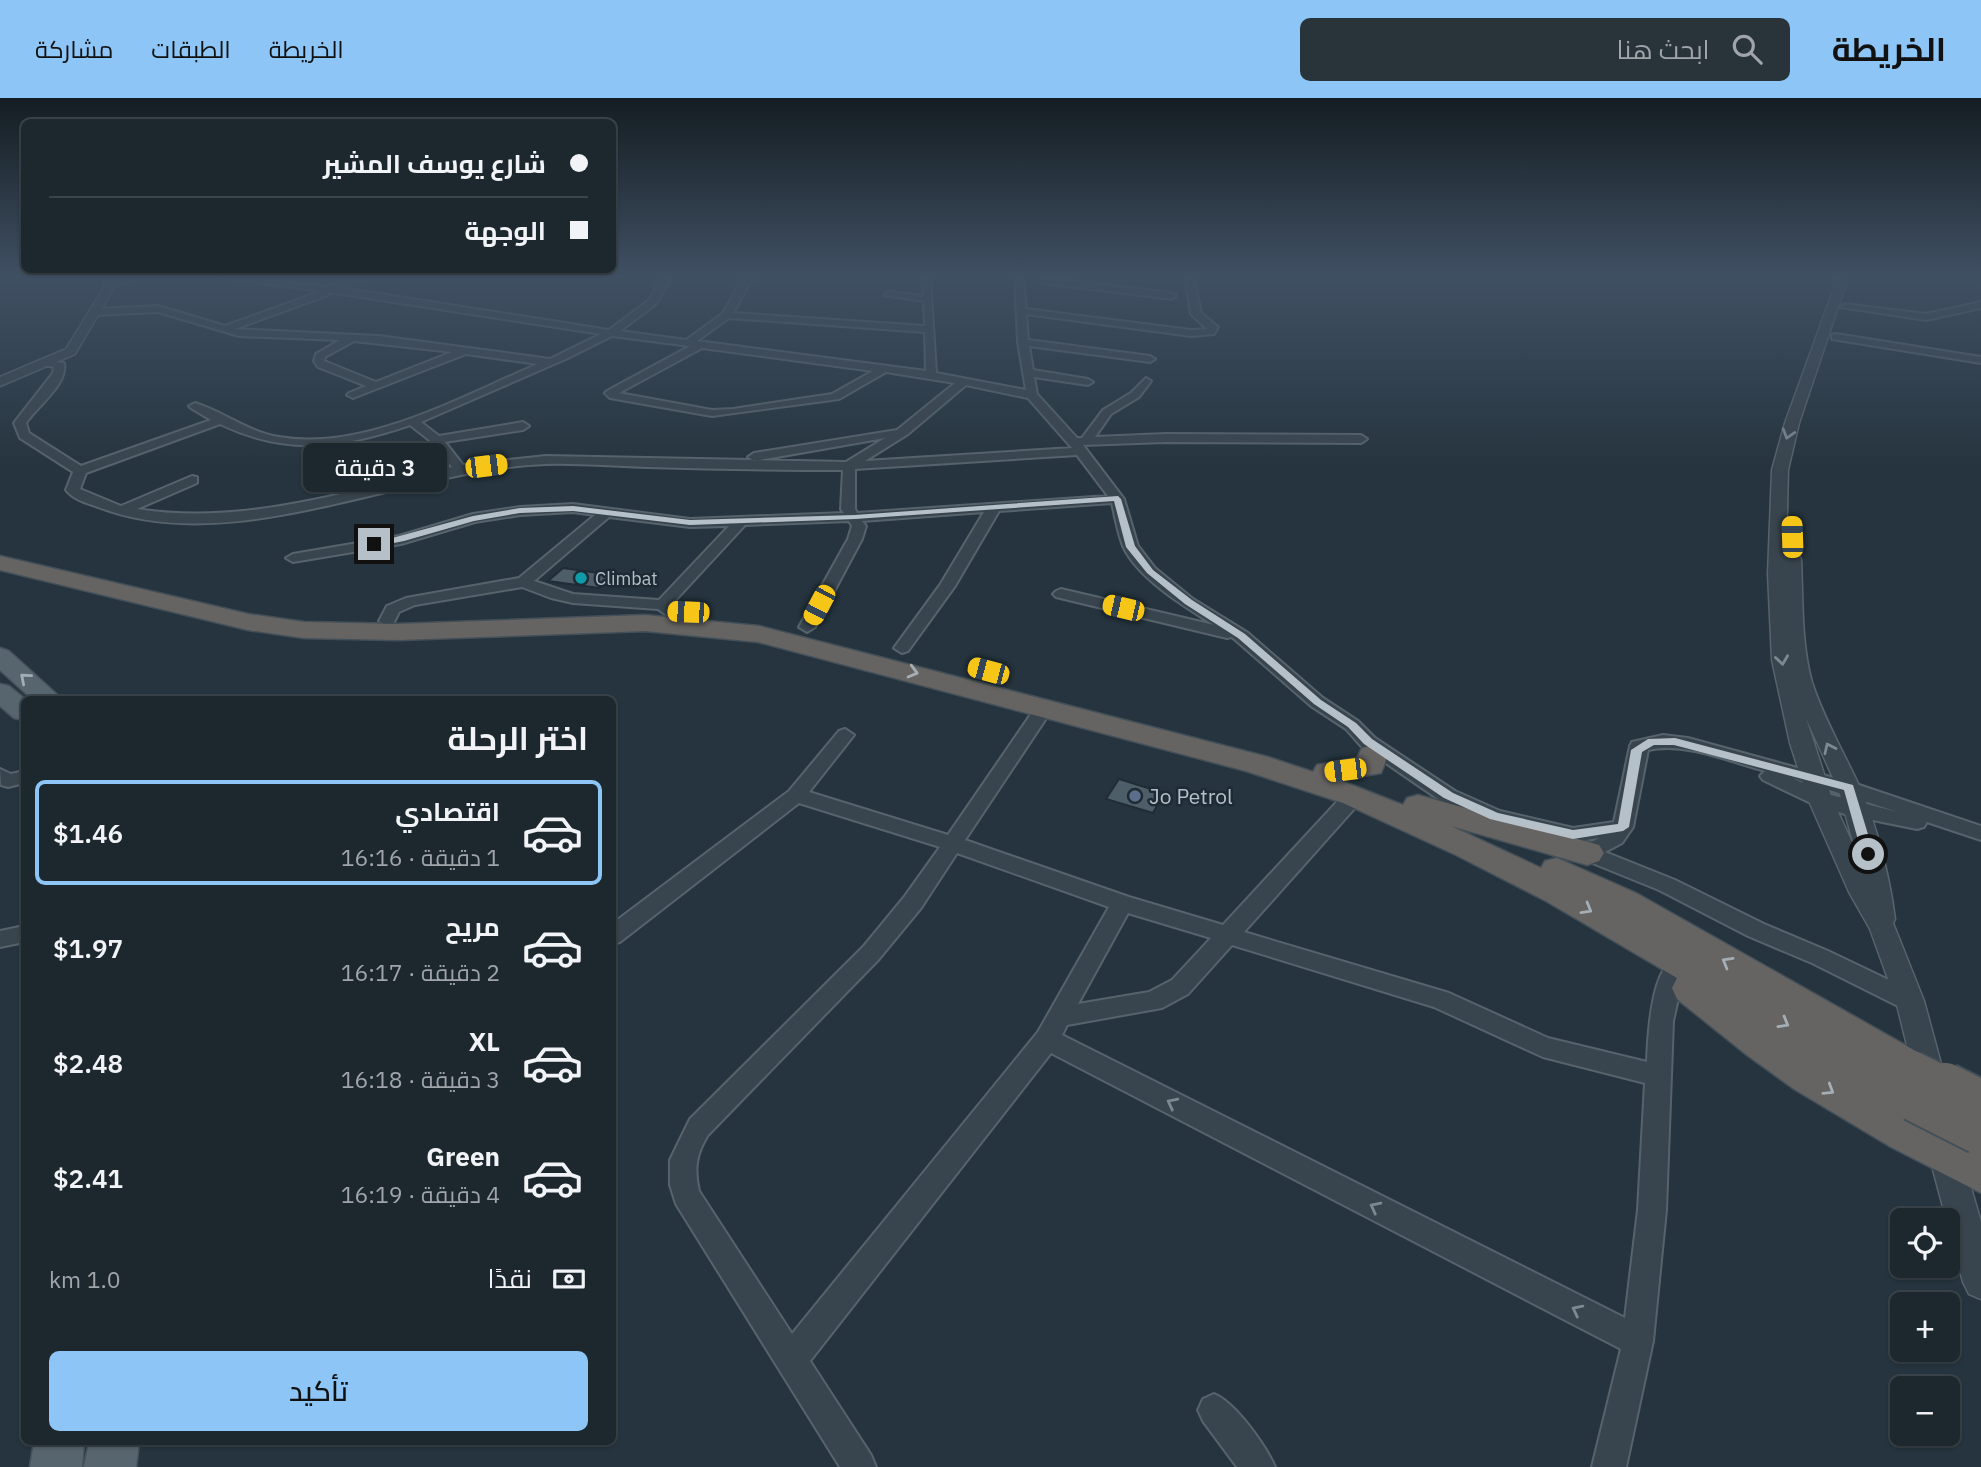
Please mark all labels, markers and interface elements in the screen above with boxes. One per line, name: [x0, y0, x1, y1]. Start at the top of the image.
search box: [1300, 18, 1790, 81]
text: الخريطة: [1832, 27, 1946, 70]
icon: search: [1728, 30, 1766, 68]
text: ابحث هنا: [1617, 32, 1710, 66]
text: مشاركة: [35, 33, 113, 65]
text: الطبقات: [151, 33, 231, 65]
text: الخريطة: [269, 33, 344, 65]
text: شارع يوسف المشير: [323, 146, 546, 180]
text: الوجهة: [465, 213, 546, 247]
one-way arrow: [1782, 428, 1797, 440]
callout: 3 دقيقة: [302, 442, 446, 492]
text: 3 دقيقة: [335, 452, 415, 482]
car: [464, 453, 509, 479]
car: [1781, 516, 1804, 558]
route end: [358, 528, 390, 560]
place label: Climbat: [595, 567, 658, 590]
marker: Climbat: [573, 570, 589, 586]
car: [800, 582, 839, 628]
car: [1101, 593, 1146, 623]
car: [667, 601, 710, 623]
one-way arrow: [1775, 654, 1790, 666]
car: [965, 655, 1012, 687]
one-way arrow: [906, 664, 918, 679]
one-way arrow: [20, 674, 33, 686]
text: اختر الرحلة: [447, 717, 588, 759]
one-way arrow: [1823, 743, 1837, 755]
car: [1323, 757, 1368, 783]
place label: Jo Petrol: [1149, 782, 1233, 810]
marker: Jo Petrol: [1127, 788, 1143, 804]
text: اقتصادي: [395, 794, 500, 828]
icon: car: [521, 801, 584, 864]
text: $1.46: [53, 816, 123, 850]
route start: [1852, 838, 1884, 870]
text: 1 دقيقة · 16:16: [341, 842, 500, 872]
one-way arrow: [1579, 901, 1592, 914]
text: مريح: [445, 909, 500, 943]
icon: car: [521, 916, 584, 979]
text: $1.97: [53, 931, 123, 965]
text: 2 دقيقة · 16:17: [341, 957, 500, 987]
one-way arrow: [1721, 957, 1734, 970]
one-way arrow: [1777, 1015, 1789, 1028]
text: XL: [469, 1024, 500, 1058]
icon: car: [521, 1031, 584, 1094]
text: $2.48: [53, 1046, 123, 1080]
text: 3 دقيقة · 16:18: [341, 1064, 500, 1094]
one-way arrow: [1822, 1081, 1835, 1094]
one-way arrow: [1167, 1098, 1179, 1111]
text: Green: [426, 1139, 500, 1173]
icon: car: [521, 1146, 584, 1209]
text: $2.41: [53, 1161, 123, 1195]
text: 4 دقيقة · 16:19: [341, 1179, 500, 1209]
one-way arrow: [1370, 1201, 1382, 1215]
map controls: [1890, 1208, 1960, 1446]
button: locate: [1890, 1208, 1960, 1278]
icon: cash: [550, 1260, 588, 1298]
text: نقدًا: [488, 1261, 532, 1295]
text: 1.0 km: [49, 1264, 121, 1294]
button: +: [1890, 1292, 1960, 1362]
one-way arrow: [1572, 1305, 1584, 1319]
button: تأكيد: [49, 1351, 588, 1431]
button: −: [1890, 1376, 1960, 1446]

